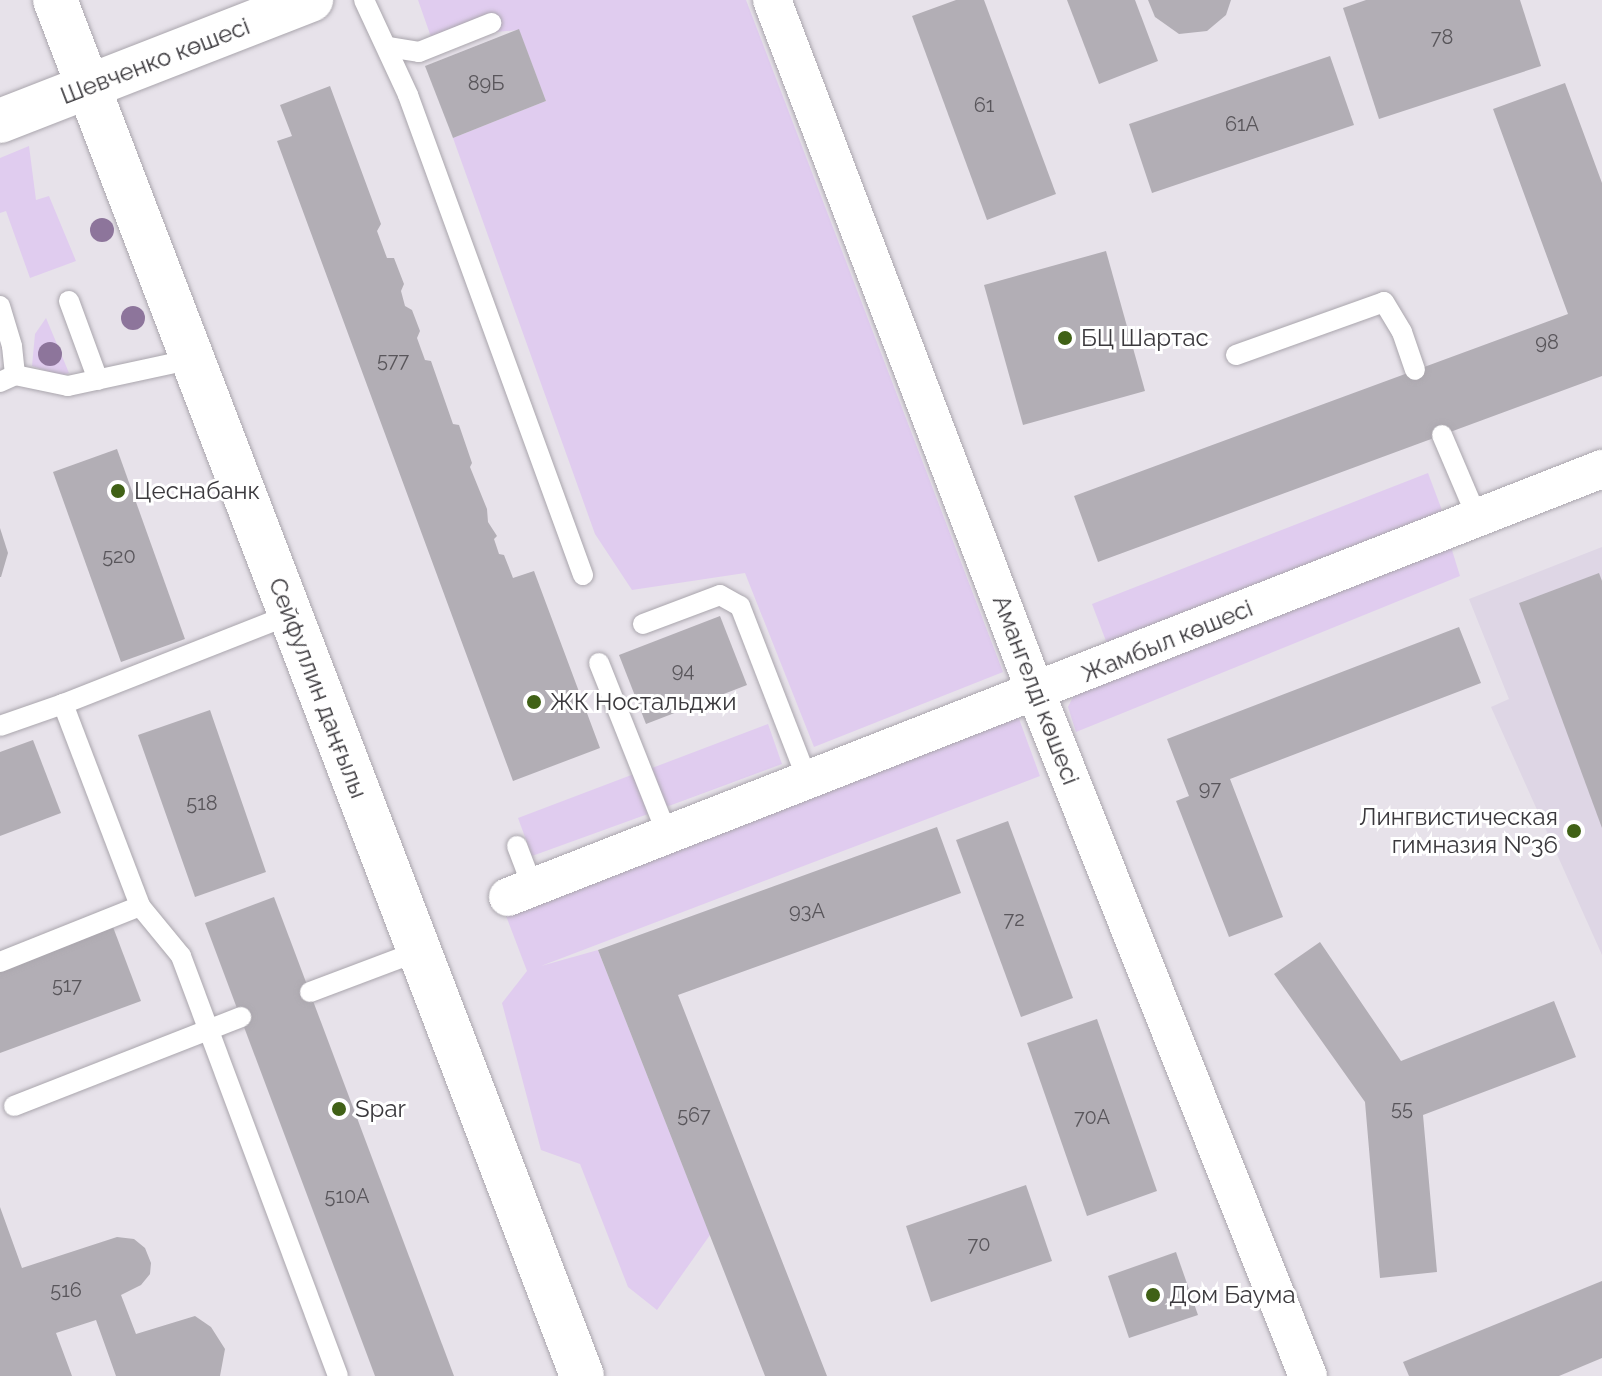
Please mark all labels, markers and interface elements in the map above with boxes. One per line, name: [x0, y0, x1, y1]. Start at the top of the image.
street label: Шевченко көшесі: [56, 12, 254, 110]
house number: 78: [1431, 25, 1453, 49]
house number: 89Б: [468, 71, 504, 95]
house number: 61: [974, 93, 994, 117]
house number: 61А: [1225, 112, 1259, 136]
place label: БЦ Шартас: [1081, 324, 1209, 352]
marker: БЦ Шартас: [1056, 329, 1074, 347]
house number: 98: [1535, 330, 1559, 354]
house number: 577: [377, 348, 409, 372]
place label: Цеснабанк: [134, 477, 260, 505]
marker: Цеснабанк: [109, 482, 127, 500]
house number: 520: [102, 544, 136, 568]
street label: Сейфуллин даңғылы: [263, 574, 373, 802]
street label: Амангелді көшесі: [987, 591, 1085, 789]
street label: Жамбыл көшесі: [1077, 594, 1257, 688]
house number: 94: [672, 658, 694, 682]
place label: ЖК Ностальджи: [550, 688, 737, 716]
marker: ЖК Ностальджи: [525, 693, 543, 711]
house number: 97: [1199, 776, 1221, 800]
house number: 518: [186, 791, 218, 815]
place label: Лингвистическая гимназия №36: [1359, 803, 1558, 859]
marker: Лингвистическая гимназия №36: [1565, 822, 1583, 840]
house number: 93А: [789, 899, 825, 923]
house number: 72: [1003, 907, 1025, 931]
house number: 517: [52, 973, 82, 997]
place label: Spar: [355, 1095, 406, 1123]
house number: 55: [1391, 1096, 1413, 1120]
marker: Spar: [330, 1100, 348, 1118]
house number: 567: [677, 1103, 711, 1127]
house number: 70А: [1074, 1105, 1110, 1129]
house number: 510А: [325, 1184, 369, 1208]
house number: 70: [968, 1232, 990, 1256]
house number: 516: [50, 1278, 82, 1302]
place label: Дом Баума: [1169, 1281, 1295, 1309]
marker: Дом Баума: [1144, 1286, 1162, 1304]

